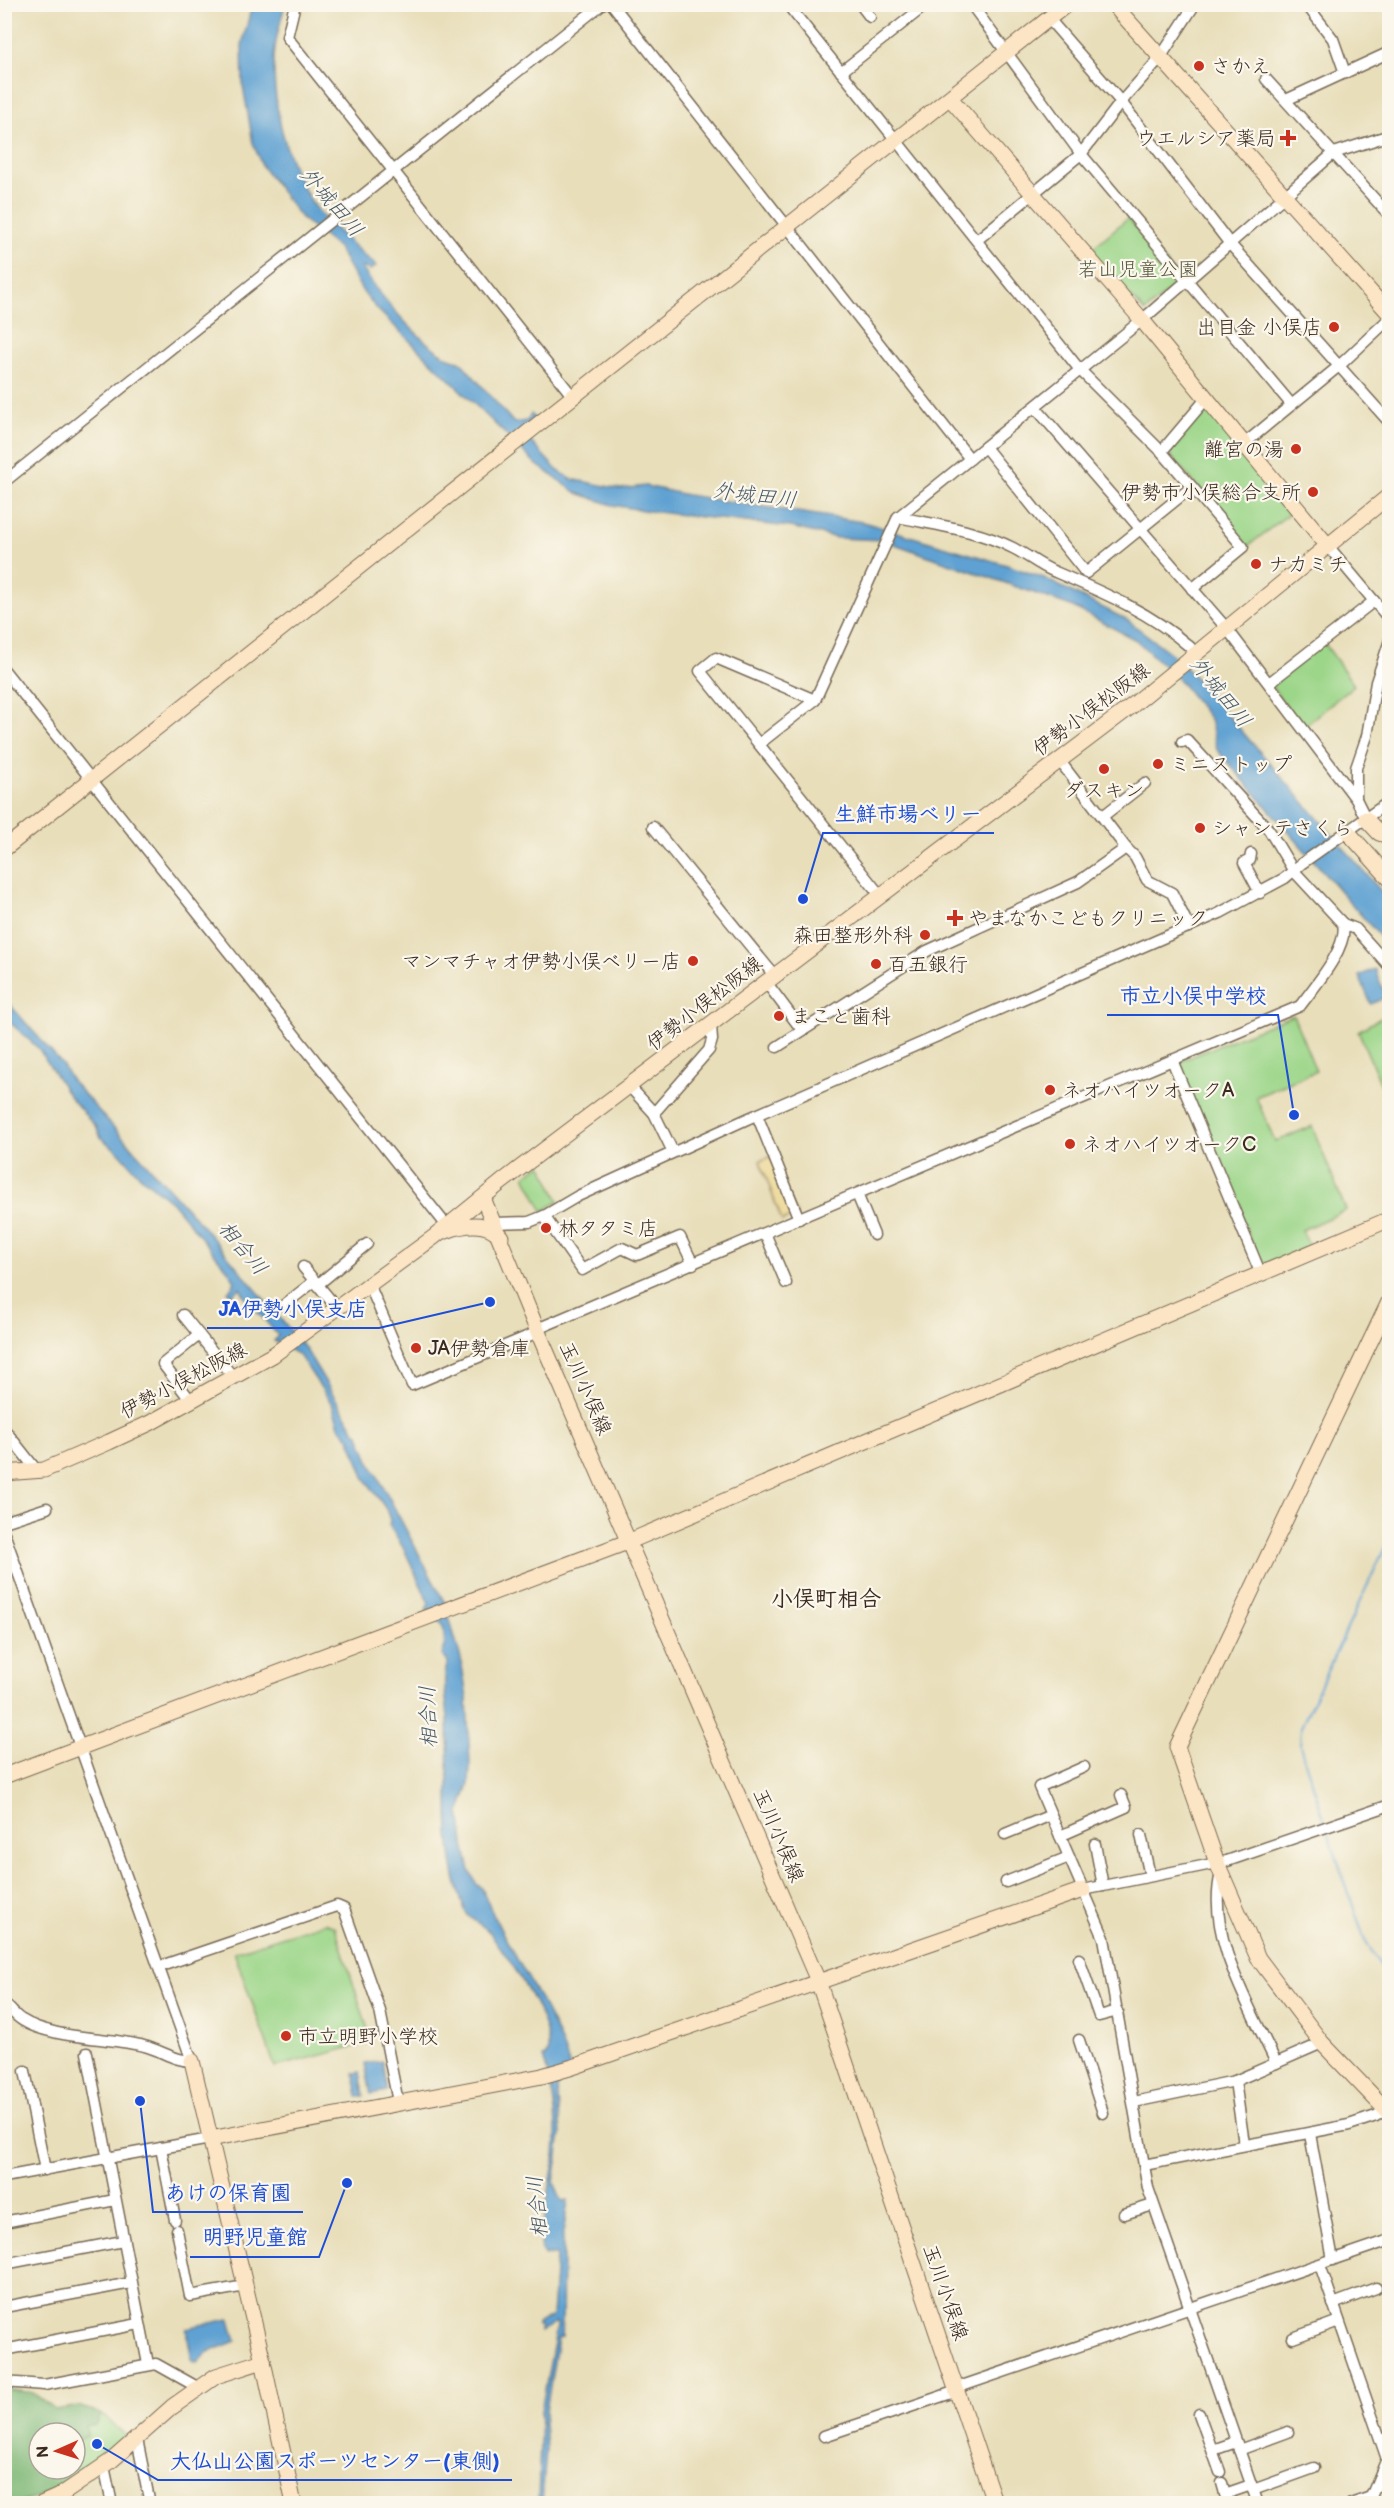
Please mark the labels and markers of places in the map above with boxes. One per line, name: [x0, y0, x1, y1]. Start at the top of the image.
place label: さかえ: [1211, 55, 1271, 79]
marker: さかえ: [1192, 59, 1206, 73]
place label: ウエルシア薬局: [1136, 127, 1276, 151]
marker: ウエルシア薬局: [1281, 131, 1295, 145]
place label: 出目金 小俣店: [1197, 316, 1322, 340]
marker: 出目金 小俣店: [1327, 320, 1341, 334]
place label: 離宮の湯: [1204, 438, 1284, 462]
marker: 離宮の湯: [1289, 442, 1303, 456]
place label: 伊勢市小俣総合支所: [1121, 481, 1301, 505]
marker: 伊勢市小俣総合支所: [1306, 485, 1320, 499]
place label: ナカミチ: [1268, 553, 1348, 577]
marker: ナカミチ: [1249, 557, 1263, 571]
place label: ミニストップ: [1170, 753, 1292, 777]
marker: ミニストップ: [1151, 757, 1165, 771]
marker: ダスキン: [1097, 762, 1111, 776]
place label: ダスキン: [1064, 779, 1144, 803]
callout: 生鮮市場ベリー: [823, 794, 994, 833]
place label: シャンテさくら: [1212, 817, 1353, 841]
marker: シャンテさくら: [1193, 821, 1207, 835]
place label: やまなかこどもクリニック: [968, 907, 1208, 931]
marker: やまなかこどもクリニック: [946, 909, 964, 927]
place label: 森田整形外科: [793, 924, 913, 948]
marker: 森田整形外科: [918, 928, 932, 942]
place label: マンマチャオ伊勢小俣ベリー店: [401, 950, 681, 974]
place label: 百五銀行: [888, 953, 968, 977]
marker: マンマチャオ伊勢小俣ベリー店: [686, 954, 700, 968]
marker: 百五銀行: [869, 957, 883, 971]
callout: 市立小俣中学校: [1107, 976, 1278, 1015]
place label: まこと歯科: [791, 1005, 891, 1029]
marker: まこと歯科: [772, 1009, 786, 1023]
place label: ネオハイツオークA: [1062, 1079, 1235, 1103]
marker: ネオハイツオークA: [1043, 1083, 1057, 1097]
place label: ネオハイツオークC: [1082, 1133, 1256, 1157]
marker: ネオハイツオークC: [1063, 1137, 1077, 1151]
place label: 林タタミ店: [558, 1217, 658, 1241]
marker: 林タタミ店: [539, 1221, 553, 1235]
callout: JA伊勢小俣支店: [207, 1289, 379, 1328]
place label: JA伊勢倉庫: [428, 1337, 530, 1361]
marker: JA伊勢倉庫: [409, 1341, 423, 1355]
place label: 市立明野小学校: [298, 2025, 438, 2049]
marker: 市立明野小学校: [279, 2029, 293, 2043]
callout: あけの保育園: [153, 2173, 303, 2212]
callout: 明野児童館: [190, 2218, 319, 2257]
callout: 大仏山公園スポーツセンター(東側): [158, 2441, 512, 2480]

